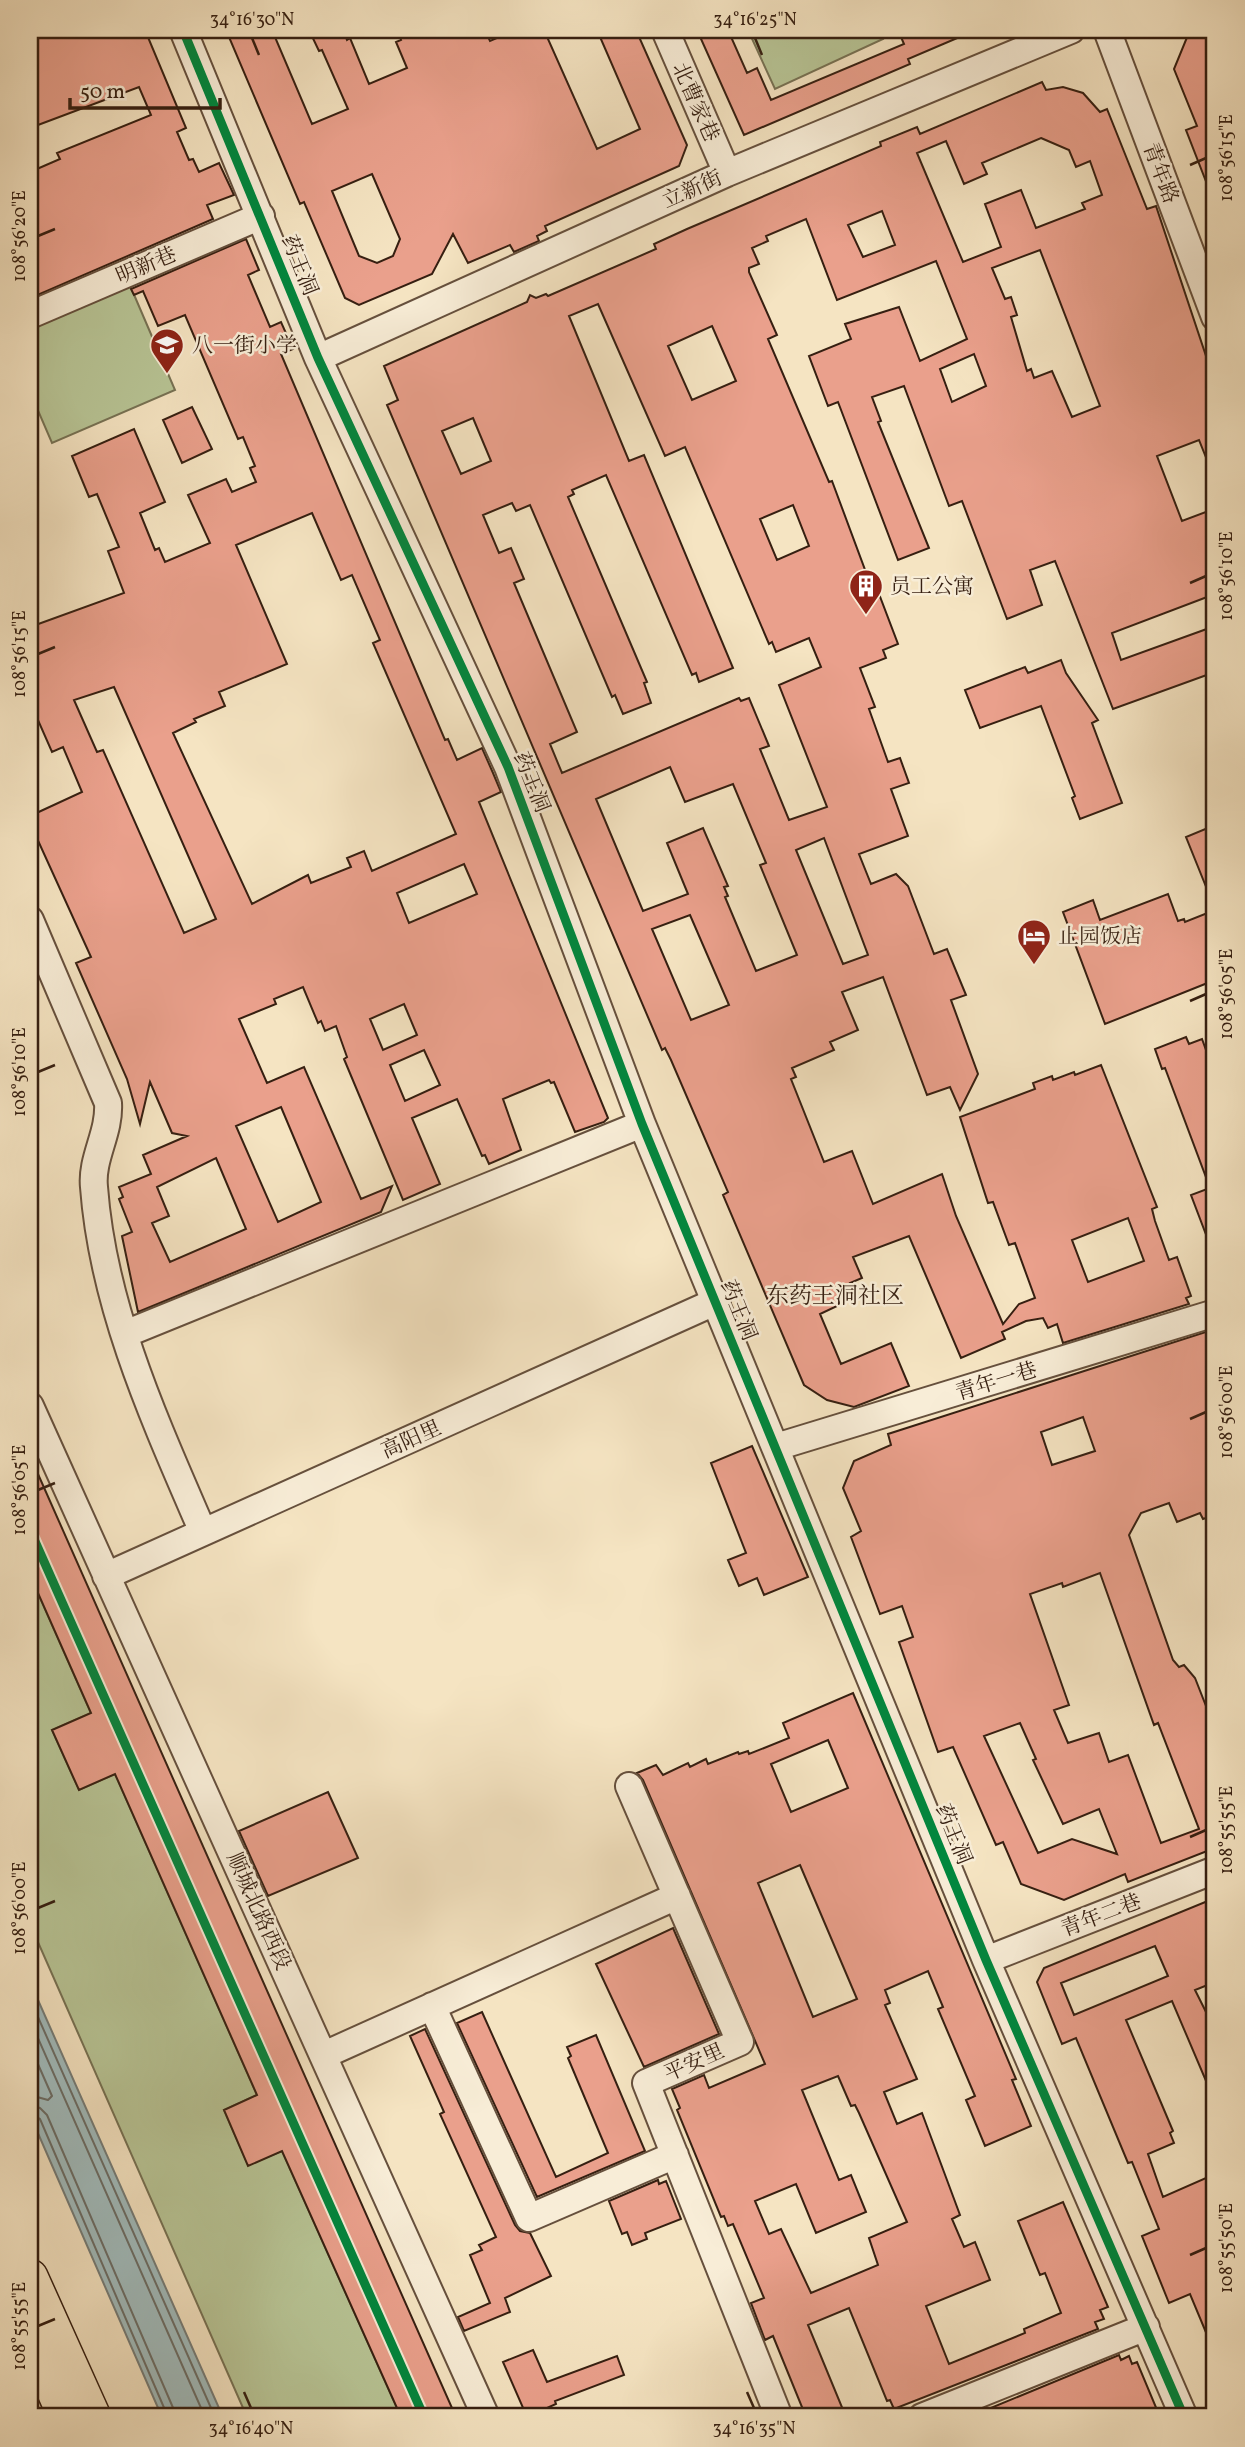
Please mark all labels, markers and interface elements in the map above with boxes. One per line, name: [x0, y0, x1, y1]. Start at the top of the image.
text: 34°16'30"N: [210, 8, 294, 33]
text: 34°16'25"N: [713, 8, 797, 33]
street label: 北曹家巷: [664, 58, 725, 147]
scale bar: [70, 66, 220, 110]
text: 50 m: [80, 78, 125, 107]
text: 108°56'15"E: [1215, 114, 1240, 202]
street label: 青年路: [1135, 139, 1184, 208]
street label: 立新街: [658, 164, 727, 216]
text: 108°56'20"E: [8, 190, 33, 282]
street label: 药王洞: [273, 231, 324, 300]
street label: 明新巷: [112, 241, 181, 292]
school or university icon: 八一街小学: [148, 326, 186, 375]
place label: 八一街小学: [192, 332, 297, 361]
text: 108°56'10"E: [1215, 531, 1240, 621]
building icon: 员工公寓: [847, 567, 885, 616]
place label: 员工公寓: [890, 573, 974, 602]
text: 108°56'15"E: [8, 610, 33, 698]
street label: 药王洞: [505, 748, 556, 817]
hotel icon: 止园饭店: [1015, 917, 1053, 966]
place label: 止园饭店: [1058, 923, 1142, 952]
text: 108°56'05"E: [1215, 948, 1240, 1039]
text: 108°56'10"E: [8, 1027, 33, 1117]
street label: 药王洞: [712, 1276, 763, 1345]
district label: 东药王洞社区: [766, 1281, 904, 1313]
street label: 青年一巷: [952, 1356, 1041, 1409]
text: 108°56'00"E: [1215, 1365, 1240, 1459]
street label: 高阳里: [377, 1414, 446, 1466]
text: 108°56'05"E: [8, 1444, 33, 1535]
text: 108°55'55"E: [1215, 1785, 1240, 1874]
street label: 药王洞: [927, 1800, 978, 1869]
street label: 顺城北路西段: [219, 1848, 297, 1975]
text: 108°56'00"E: [8, 1861, 33, 1955]
street label: 青年二巷: [1057, 1888, 1146, 1945]
street label: 平安里: [660, 2037, 729, 2089]
text: 108°55'50"E: [1215, 2203, 1240, 2293]
text: 108°55'55"E: [8, 2281, 33, 2370]
text: 34°16'40"N: [209, 2417, 293, 2442]
text: 34°16'35"N: [712, 2417, 796, 2442]

